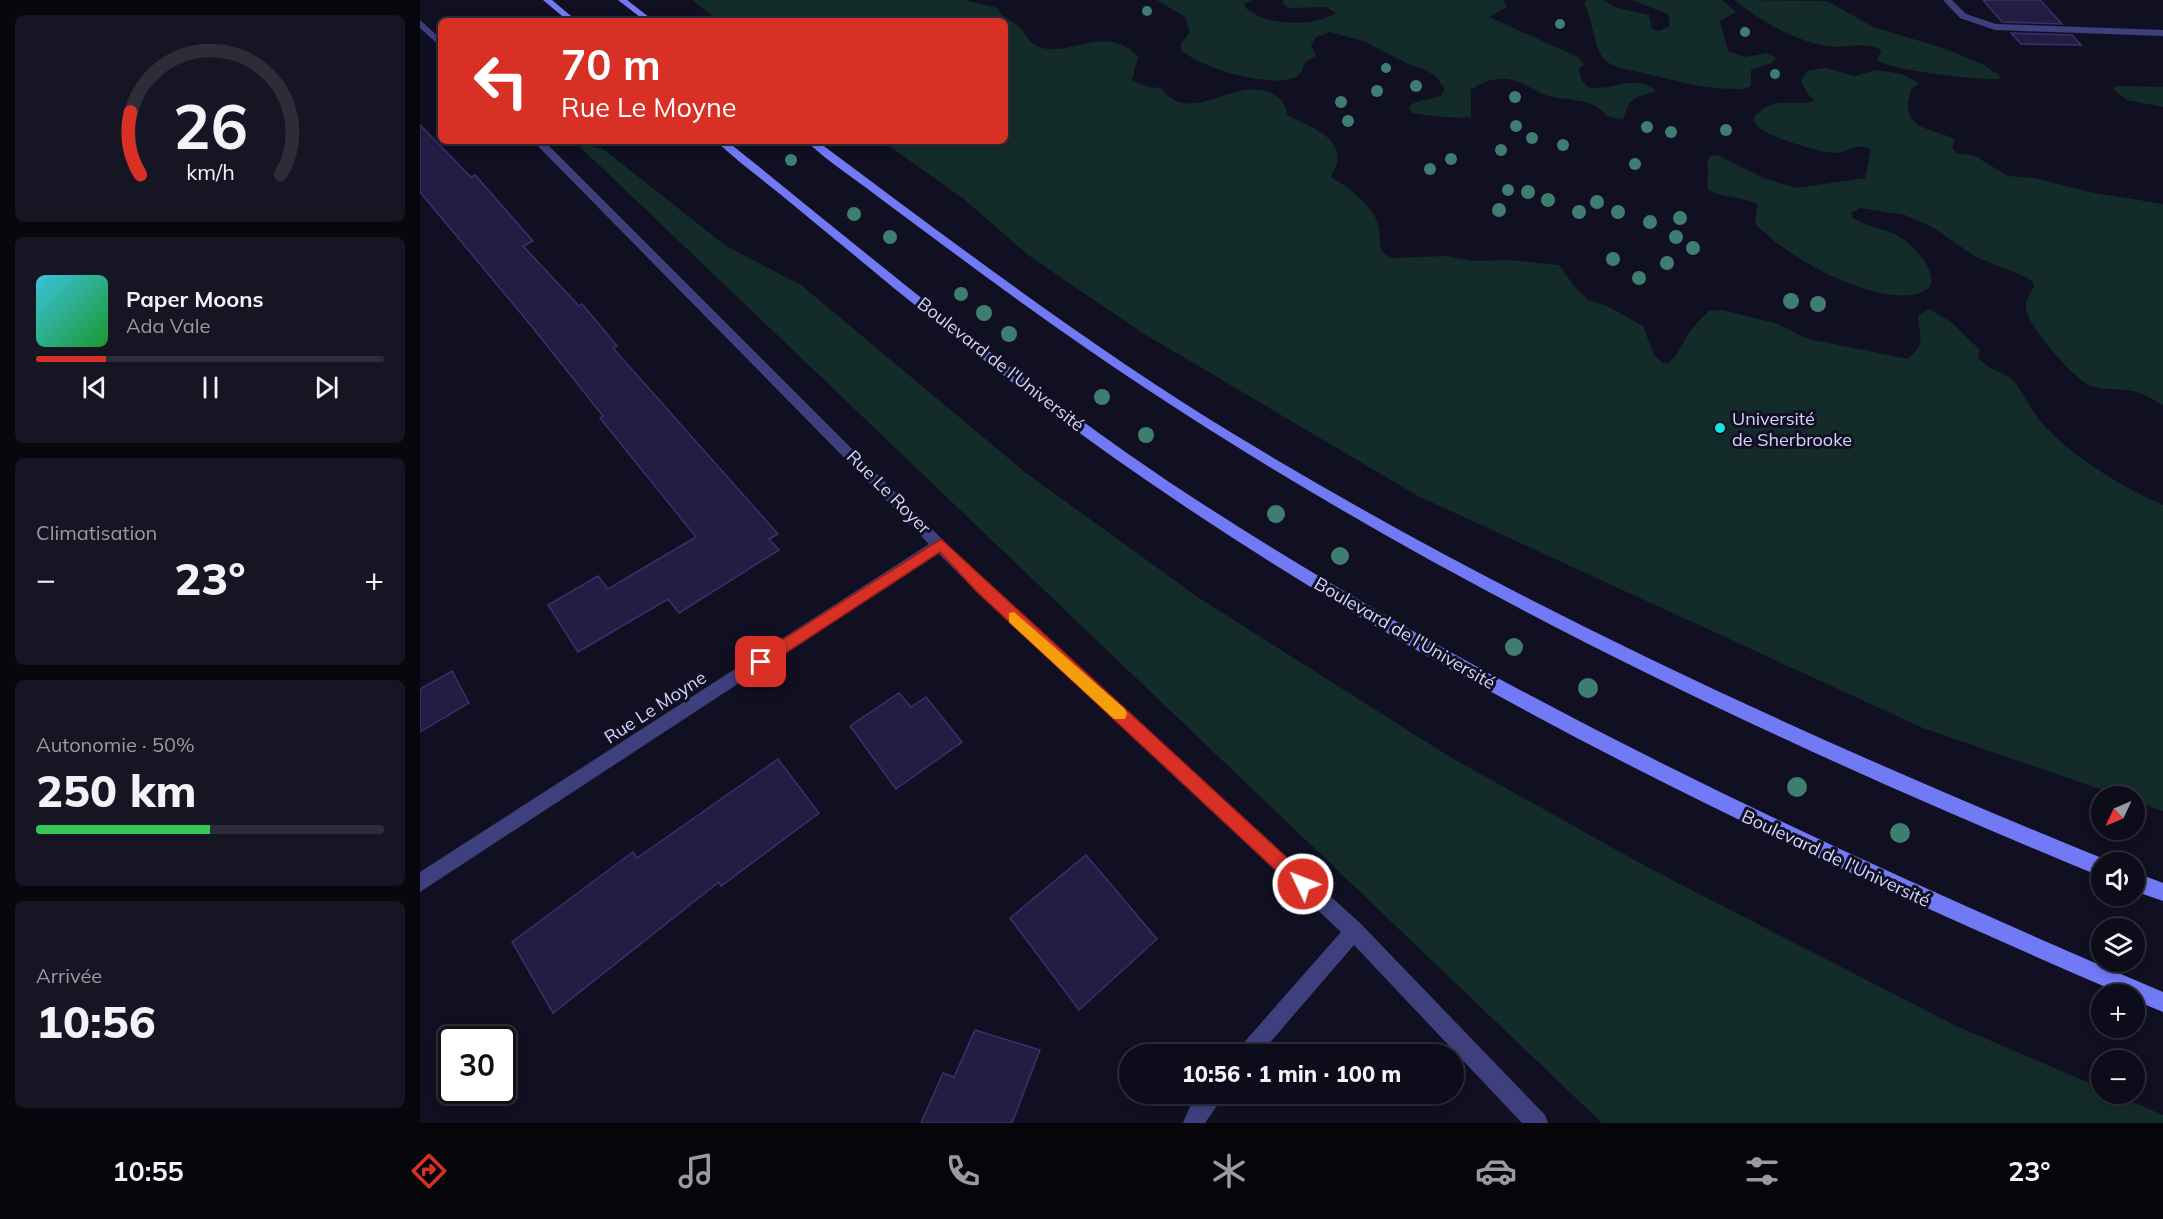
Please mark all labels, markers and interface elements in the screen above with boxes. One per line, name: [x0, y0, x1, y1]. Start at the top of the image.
text: 70 m: [561, 38, 661, 91]
icon: left: [462, 42, 540, 120]
text: 26: [173, 86, 247, 165]
text: Rue Le Moyne: [561, 90, 737, 124]
text: km/h: [186, 159, 234, 186]
text: Paper Moons: [126, 285, 264, 313]
street label: Boulevard de l'Université: [913, 292, 1089, 436]
text: Ada Vale: [126, 313, 210, 338]
icon: previous: [78, 371, 111, 404]
icon: pause: [194, 371, 227, 404]
icon: next: [310, 371, 343, 404]
place label: Université de Sherbrooke: [1732, 407, 1852, 451]
marker: Université de Sherbrooke: [1713, 421, 1727, 435]
street label: Rue Le Royer: [842, 445, 936, 539]
text: Climatisation: [36, 520, 157, 545]
text: 23°: [174, 550, 246, 606]
text: −: [36, 558, 56, 599]
text: +: [364, 558, 384, 599]
street label: Boulevard de l'Université: [1310, 572, 1500, 694]
pin: [735, 636, 786, 687]
icon: arrive: [744, 645, 777, 678]
street label: Rue Le Moyne: [600, 665, 710, 749]
text: Autonomie · 50%: [36, 732, 195, 757]
text: 250 km: [36, 762, 197, 818]
north arrow: [2091, 786, 2145, 840]
map controls: [2091, 786, 2145, 1104]
street label: Boulevard de l'Université: [1738, 804, 1934, 912]
position arrow: [1271, 852, 1335, 916]
button: sound: [2091, 852, 2145, 906]
button: layers: [2091, 918, 2145, 972]
text: Arrivée: [36, 963, 102, 988]
button: +: [2091, 984, 2145, 1038]
text: 10:56: [36, 993, 156, 1049]
speed limit sign: 30: [438, 1026, 516, 1104]
button: −: [2091, 1050, 2145, 1104]
text: 10:56 · 1 min · 100 m: [1182, 1060, 1401, 1088]
icon: directions: [408, 1150, 450, 1192]
icon: music: [675, 1150, 717, 1192]
icon: phone: [942, 1150, 984, 1192]
icon: climate: [1208, 1150, 1250, 1192]
icon: car: [1475, 1150, 1517, 1192]
icon: filters: [1741, 1150, 1783, 1192]
text: 10:55: [112, 1154, 184, 1188]
text: 23°: [2008, 1154, 2051, 1188]

